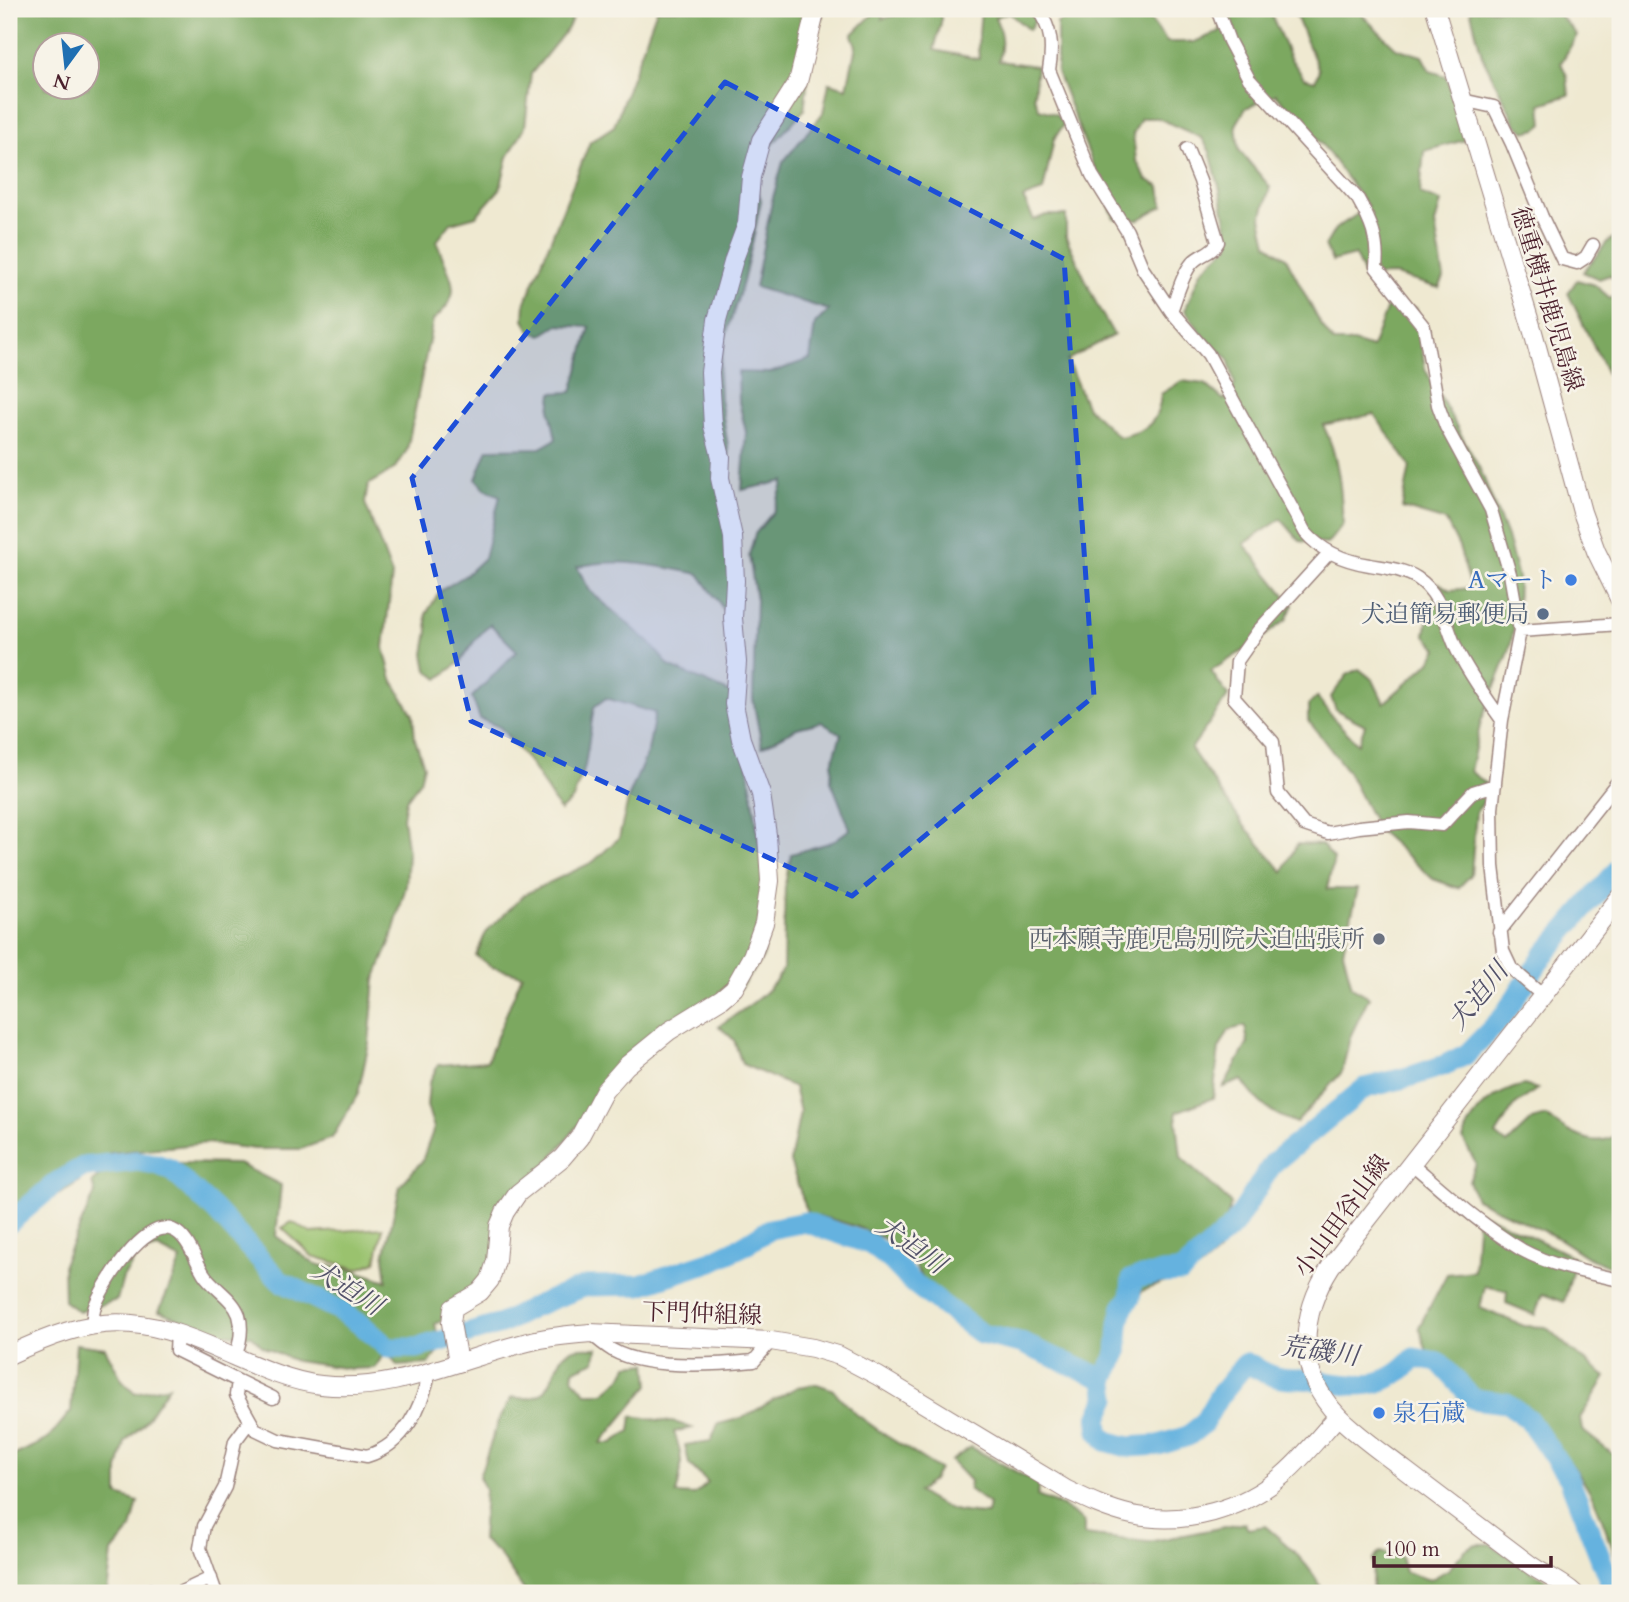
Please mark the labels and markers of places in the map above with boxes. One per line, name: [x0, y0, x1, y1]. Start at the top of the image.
place label: Aマート: [1468, 564, 1557, 597]
marker: Aマート: [1563, 572, 1579, 588]
place label: 犬迫簡易郵便局: [1361, 598, 1529, 631]
marker: 犬迫簡易郵便局: [1535, 606, 1551, 622]
place label: 西本願寺鹿児島別院犬迫出張所: [1029, 923, 1365, 956]
marker: 西本願寺鹿児島別院犬迫出張所: [1371, 931, 1387, 947]
place label: 泉石蔵: [1393, 1397, 1465, 1430]
marker: 泉石蔵: [1371, 1405, 1387, 1421]

